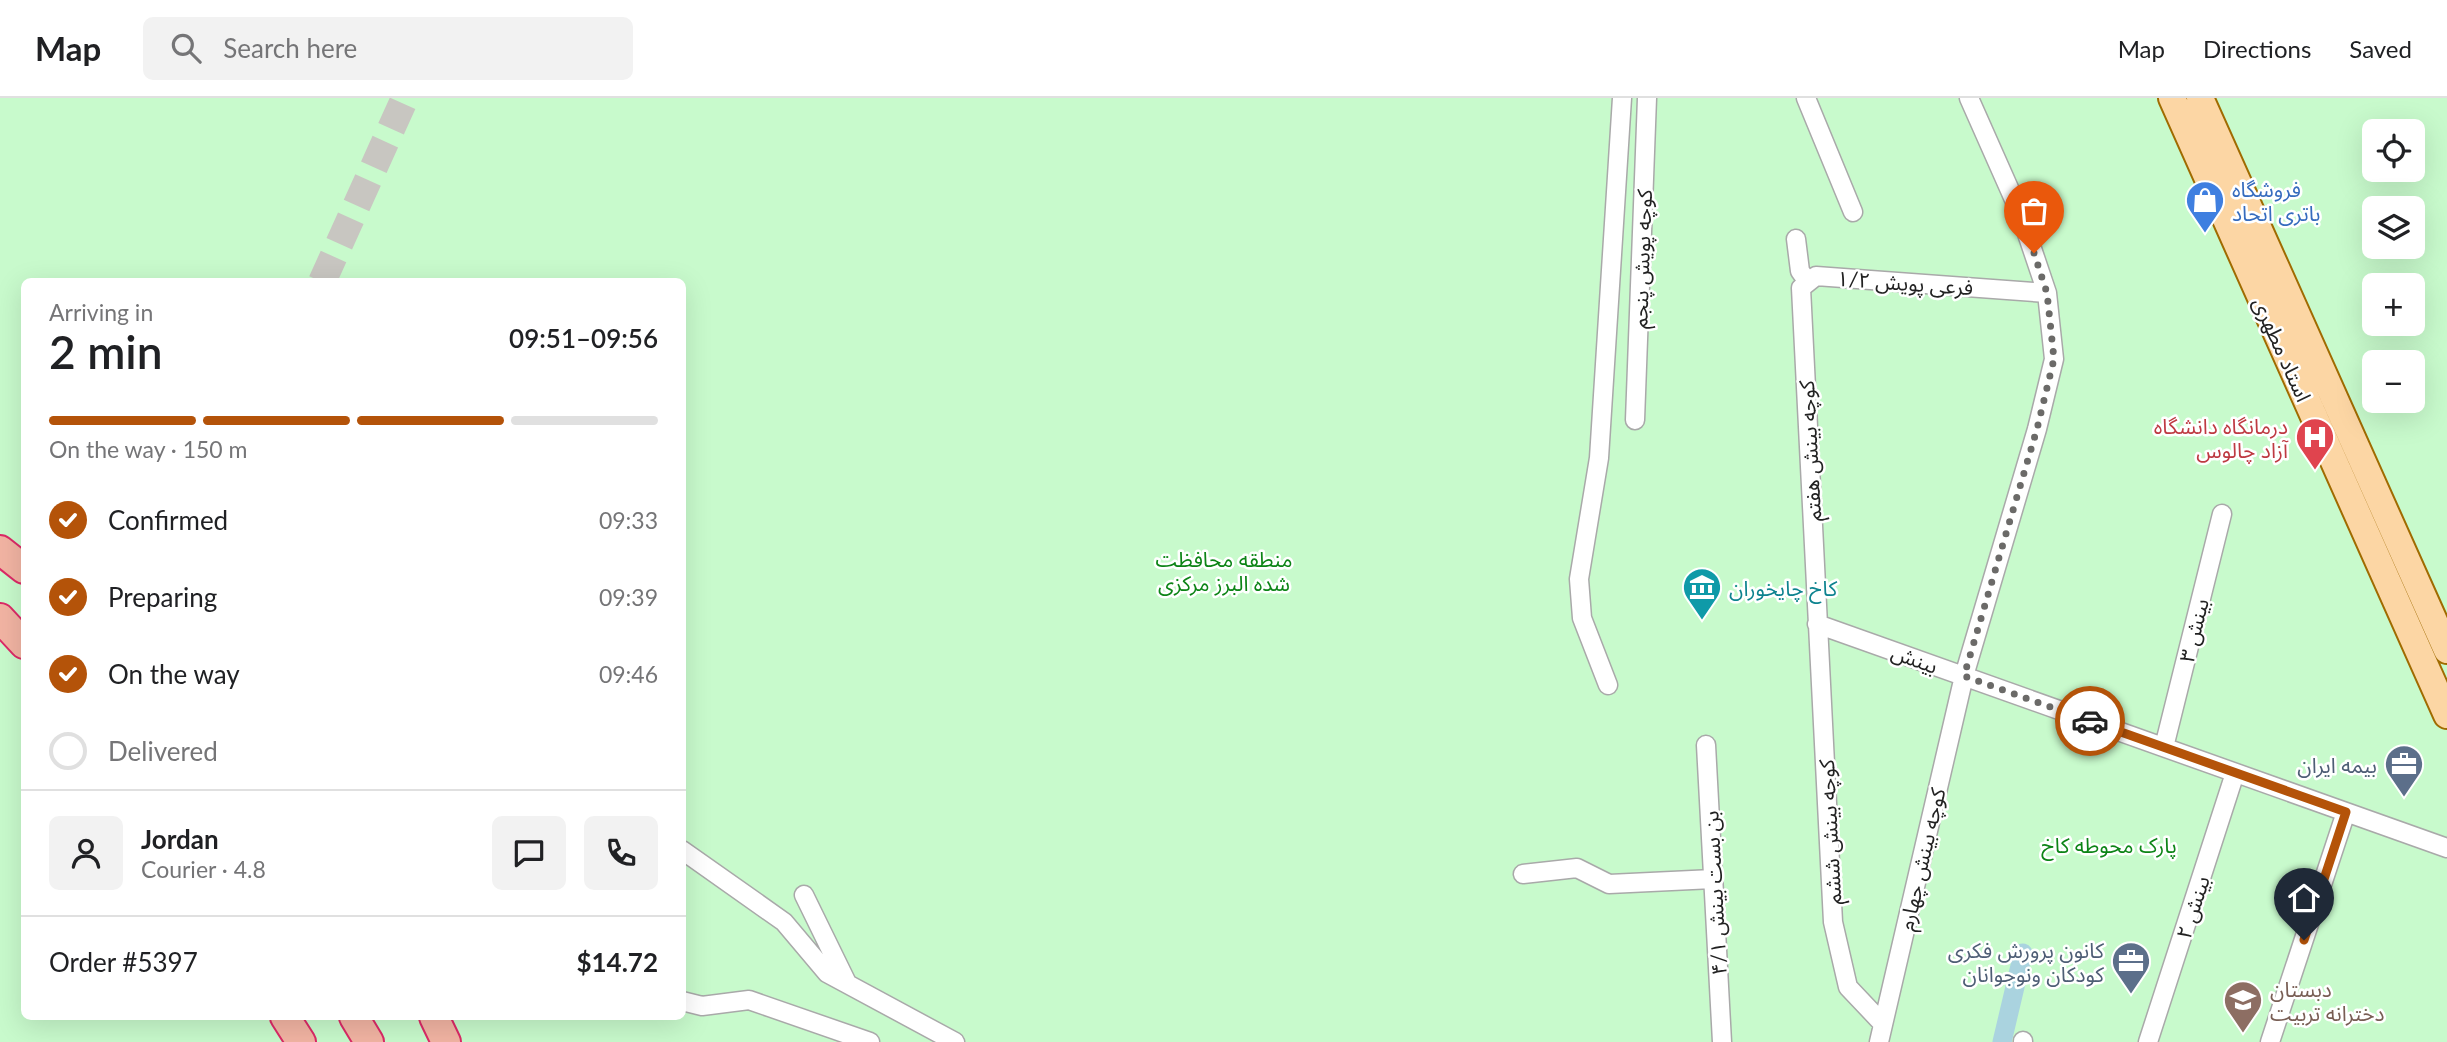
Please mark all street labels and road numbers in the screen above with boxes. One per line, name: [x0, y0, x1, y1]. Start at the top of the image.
street label: کوچه پویش پنجم: [1626, 188, 1660, 329]
street label: فرعی پویش ۱/۲: [1836, 265, 1974, 301]
street label: استاد مطهری: [2248, 293, 2317, 405]
street label: کوچه بینش هفتم: [1793, 379, 1829, 522]
street label: بینش ۳: [2173, 596, 2214, 665]
street label: بینش: [1888, 638, 1942, 679]
street label: کوچه بینش ششم: [1813, 758, 1849, 905]
street label: کوچه بینش چهارم: [1892, 785, 1954, 934]
street label: بن بست بینش ۴/۱: [1697, 810, 1732, 976]
street label: بینش ۲: [2170, 872, 2215, 942]

